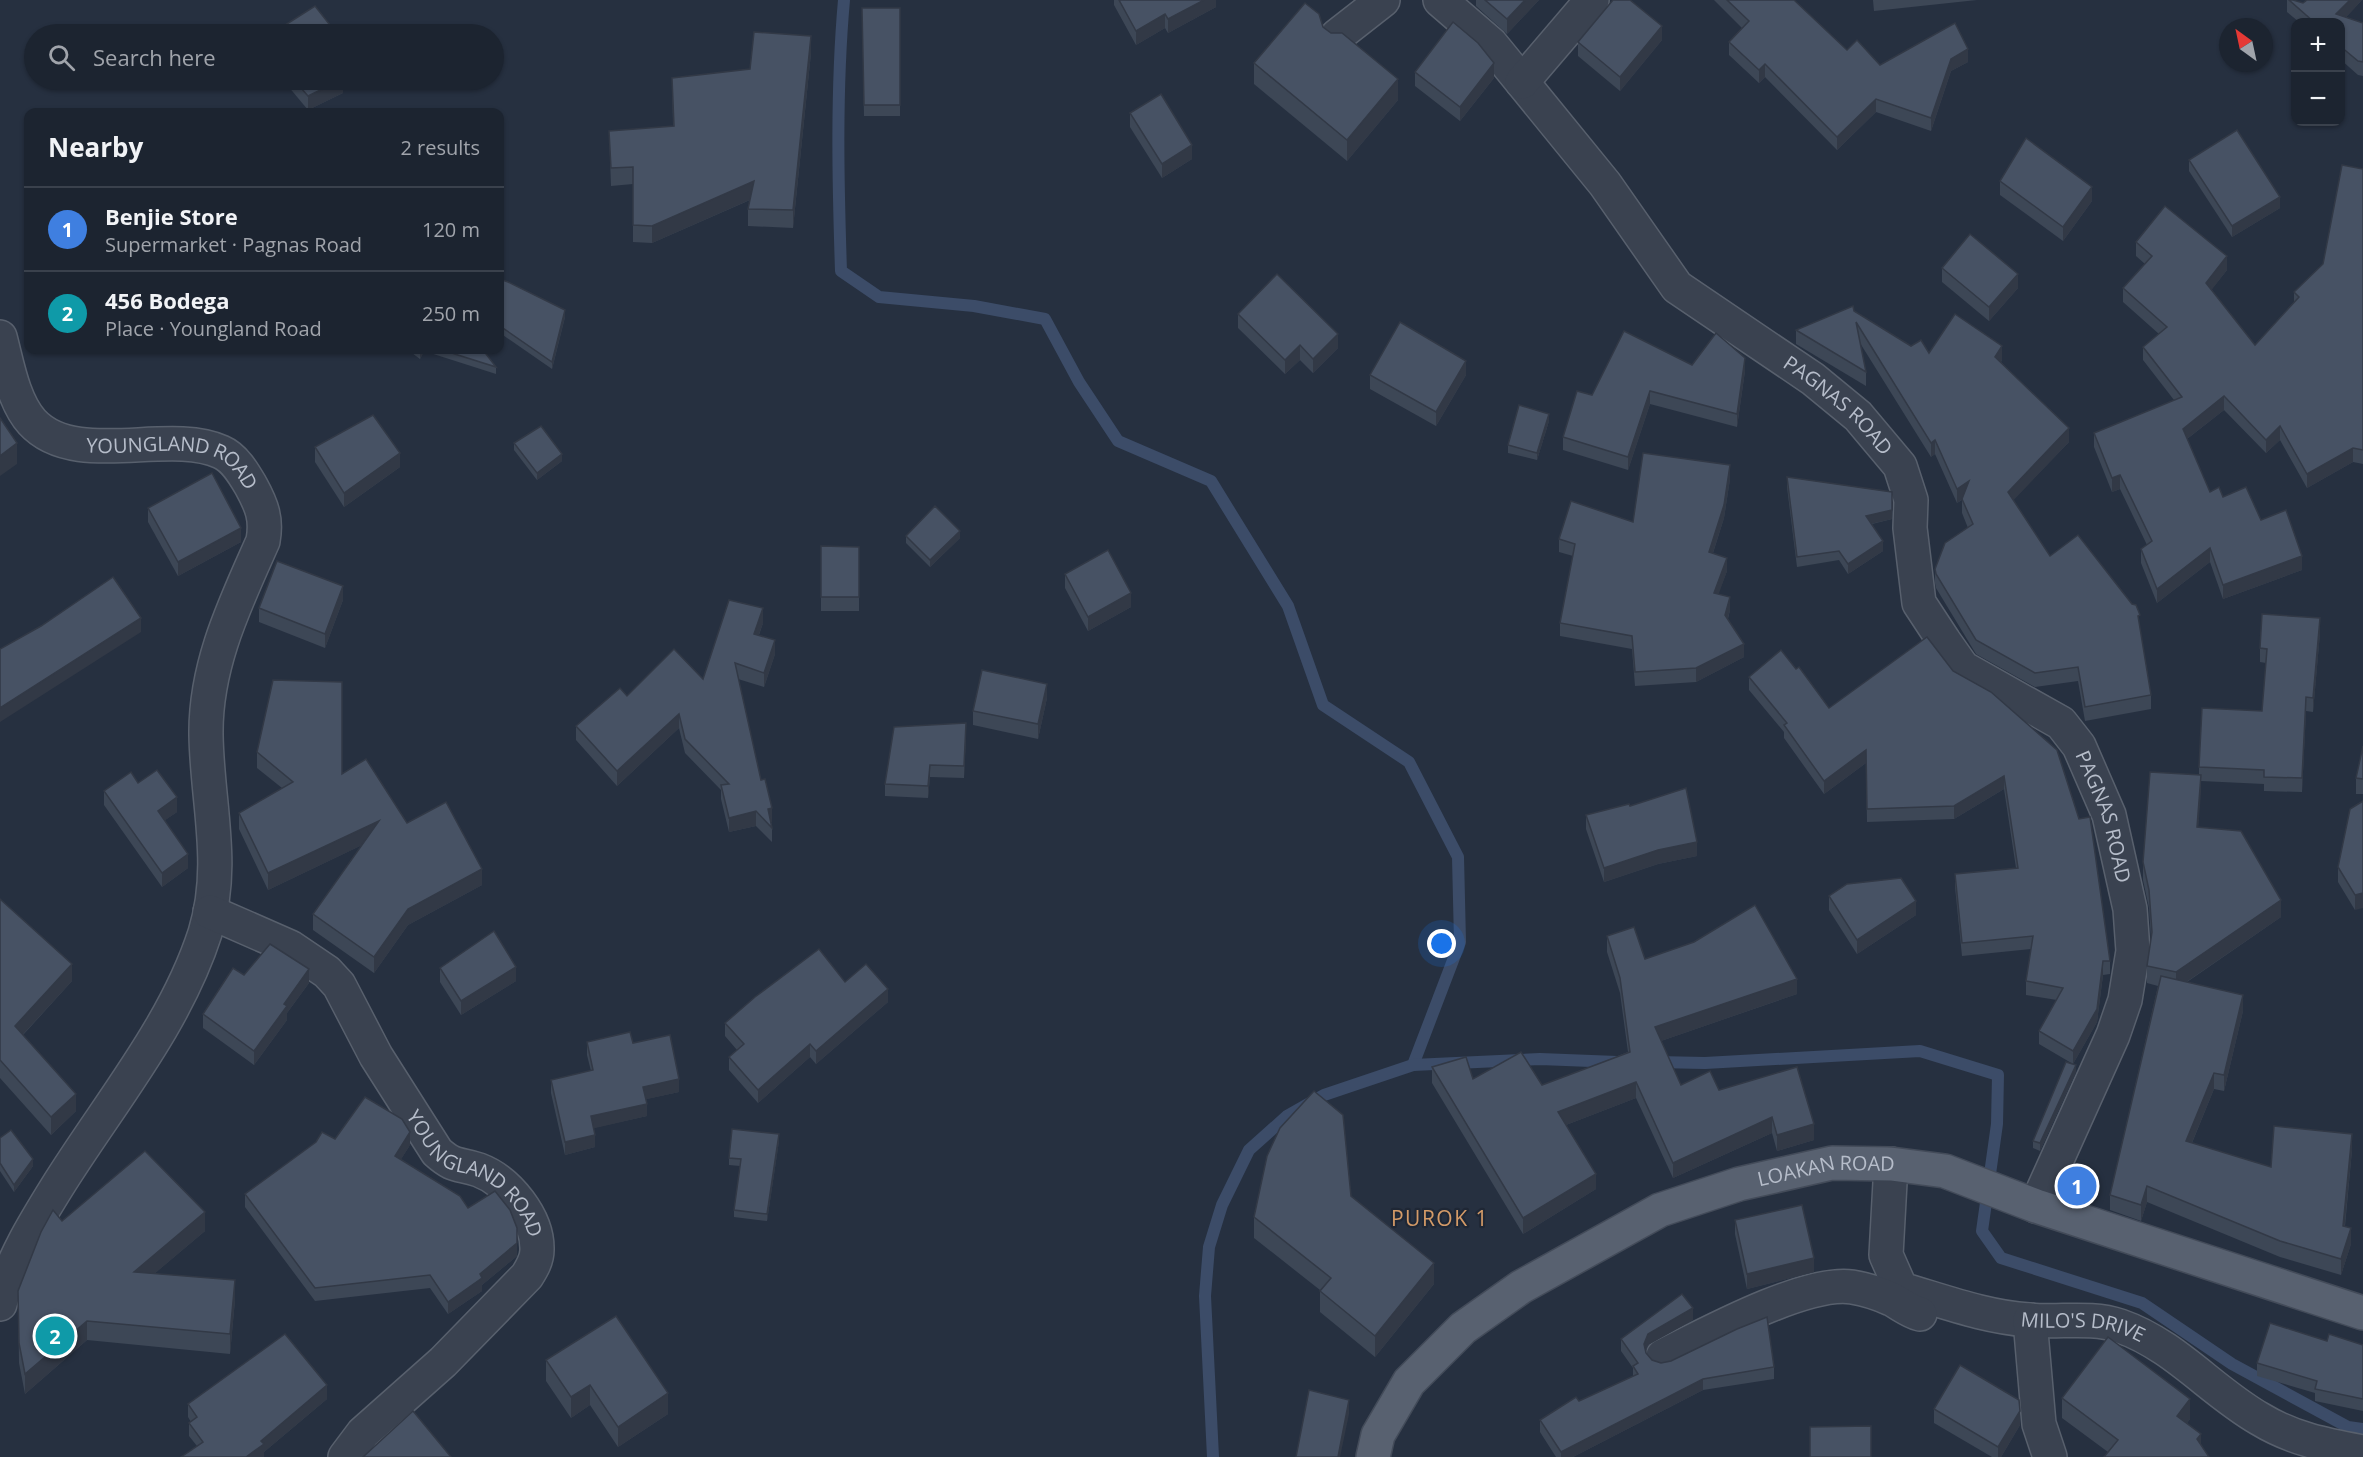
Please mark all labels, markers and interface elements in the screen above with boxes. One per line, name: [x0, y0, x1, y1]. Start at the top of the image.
north arrow: [2219, 18, 2273, 72]
map controls: [2291, 18, 2345, 126]
button: +: [2291, 18, 2345, 72]
search box: [24, 24, 504, 90]
icon: search: [45, 41, 78, 74]
text: Search here: [93, 42, 216, 72]
button: −: [2291, 72, 2345, 126]
text: Nearby: [48, 129, 143, 165]
text: 2 results: [400, 134, 480, 161]
text: Benjie Store: [105, 201, 238, 231]
text: 1: [62, 216, 73, 243]
text: 120 m: [422, 216, 480, 243]
text: Supermarket · Pagnas Road: [105, 231, 362, 258]
text: 456 Bodega: [105, 285, 230, 315]
text: 2: [62, 300, 73, 327]
text: 250 m: [422, 300, 480, 327]
text: Place · Youngland Road: [105, 315, 322, 342]
street label: PAGNAS ROAD: [1778, 349, 1899, 460]
street label: YOUNGLAND ROAD: [85, 430, 264, 494]
street label: PAGNAS ROAD: [2070, 746, 2138, 885]
your location: [1427, 929, 1456, 958]
street label: YOUNGLAND ROAD: [401, 1104, 549, 1240]
street label: LOAKAN ROAD: [1755, 1149, 1895, 1192]
pin: 1: [2058, 1164, 2096, 1208]
district label: PUROK 1: [1391, 1204, 1489, 1232]
street label: MILO'S DRIVE: [2020, 1305, 2150, 1348]
pin: 2: [36, 1314, 74, 1358]

